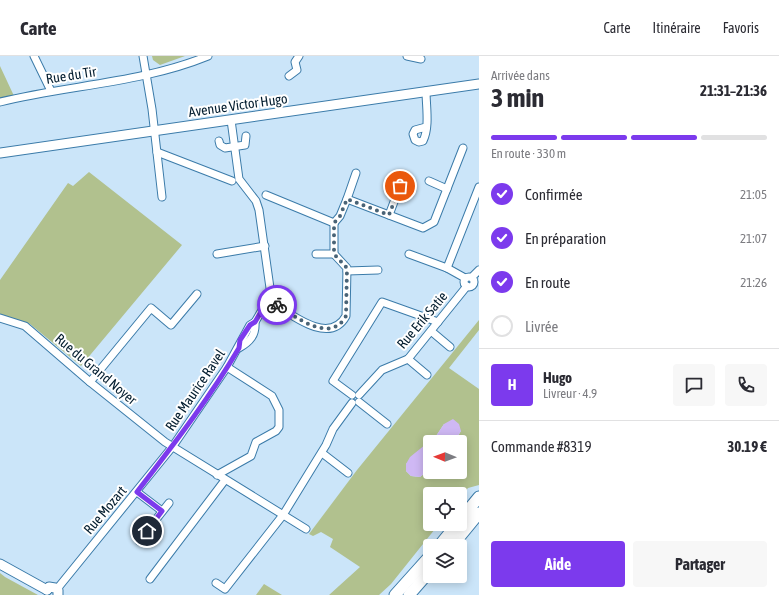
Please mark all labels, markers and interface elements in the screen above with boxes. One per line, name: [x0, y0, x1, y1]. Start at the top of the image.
text: Carte: [20, 17, 57, 39]
text: Carte: [604, 20, 631, 36]
text: Itinéraire: [653, 20, 701, 36]
text: Favoris: [723, 20, 759, 36]
street label: Rue du Tir: [45, 63, 98, 87]
text: Arrivée dans: [491, 68, 550, 83]
text: 21:31–21:36: [700, 82, 767, 99]
text: 3 min: [491, 83, 544, 113]
street label: Avenue Victor Hugo: [188, 90, 288, 120]
text: En route · 330 m: [491, 146, 566, 161]
pin: [383, 169, 417, 203]
icon: bag: [389, 175, 411, 197]
icon: check: [491, 183, 513, 205]
text: Confirmée: [525, 186, 582, 203]
text: 21:05: [740, 187, 767, 202]
icon: check: [491, 227, 513, 249]
text: En préparation: [525, 230, 606, 247]
text: 21:07: [740, 231, 767, 246]
icon: check: [491, 271, 513, 293]
text: En route: [525, 274, 570, 291]
text: 21:26: [740, 275, 767, 290]
courier: [257, 285, 297, 325]
street label: Rue Erik Satie: [394, 288, 450, 352]
icon: bike: [266, 294, 288, 316]
text: Livrée: [525, 318, 558, 335]
street label: Rue du Grand Noyer: [52, 330, 141, 408]
street label: Rue Maurice Ravel: [162, 346, 228, 434]
button: chat: [673, 364, 715, 406]
button: phone: [725, 364, 767, 406]
text: Hugo: [543, 369, 572, 386]
text: H: [508, 376, 516, 393]
text: Livreur · 4.9: [543, 386, 597, 401]
north arrow: [423, 435, 467, 479]
map controls: [423, 435, 467, 583]
text: Commande #8319: [491, 438, 591, 455]
text: 30.19 €: [727, 438, 767, 455]
street label: Rue Mozart: [80, 483, 130, 537]
button: locate: [423, 487, 467, 531]
pin: [130, 514, 164, 548]
icon: home: [136, 520, 158, 542]
button: layers: [423, 539, 467, 583]
button: Aide: [491, 541, 625, 587]
button: Partager: [633, 541, 767, 587]

